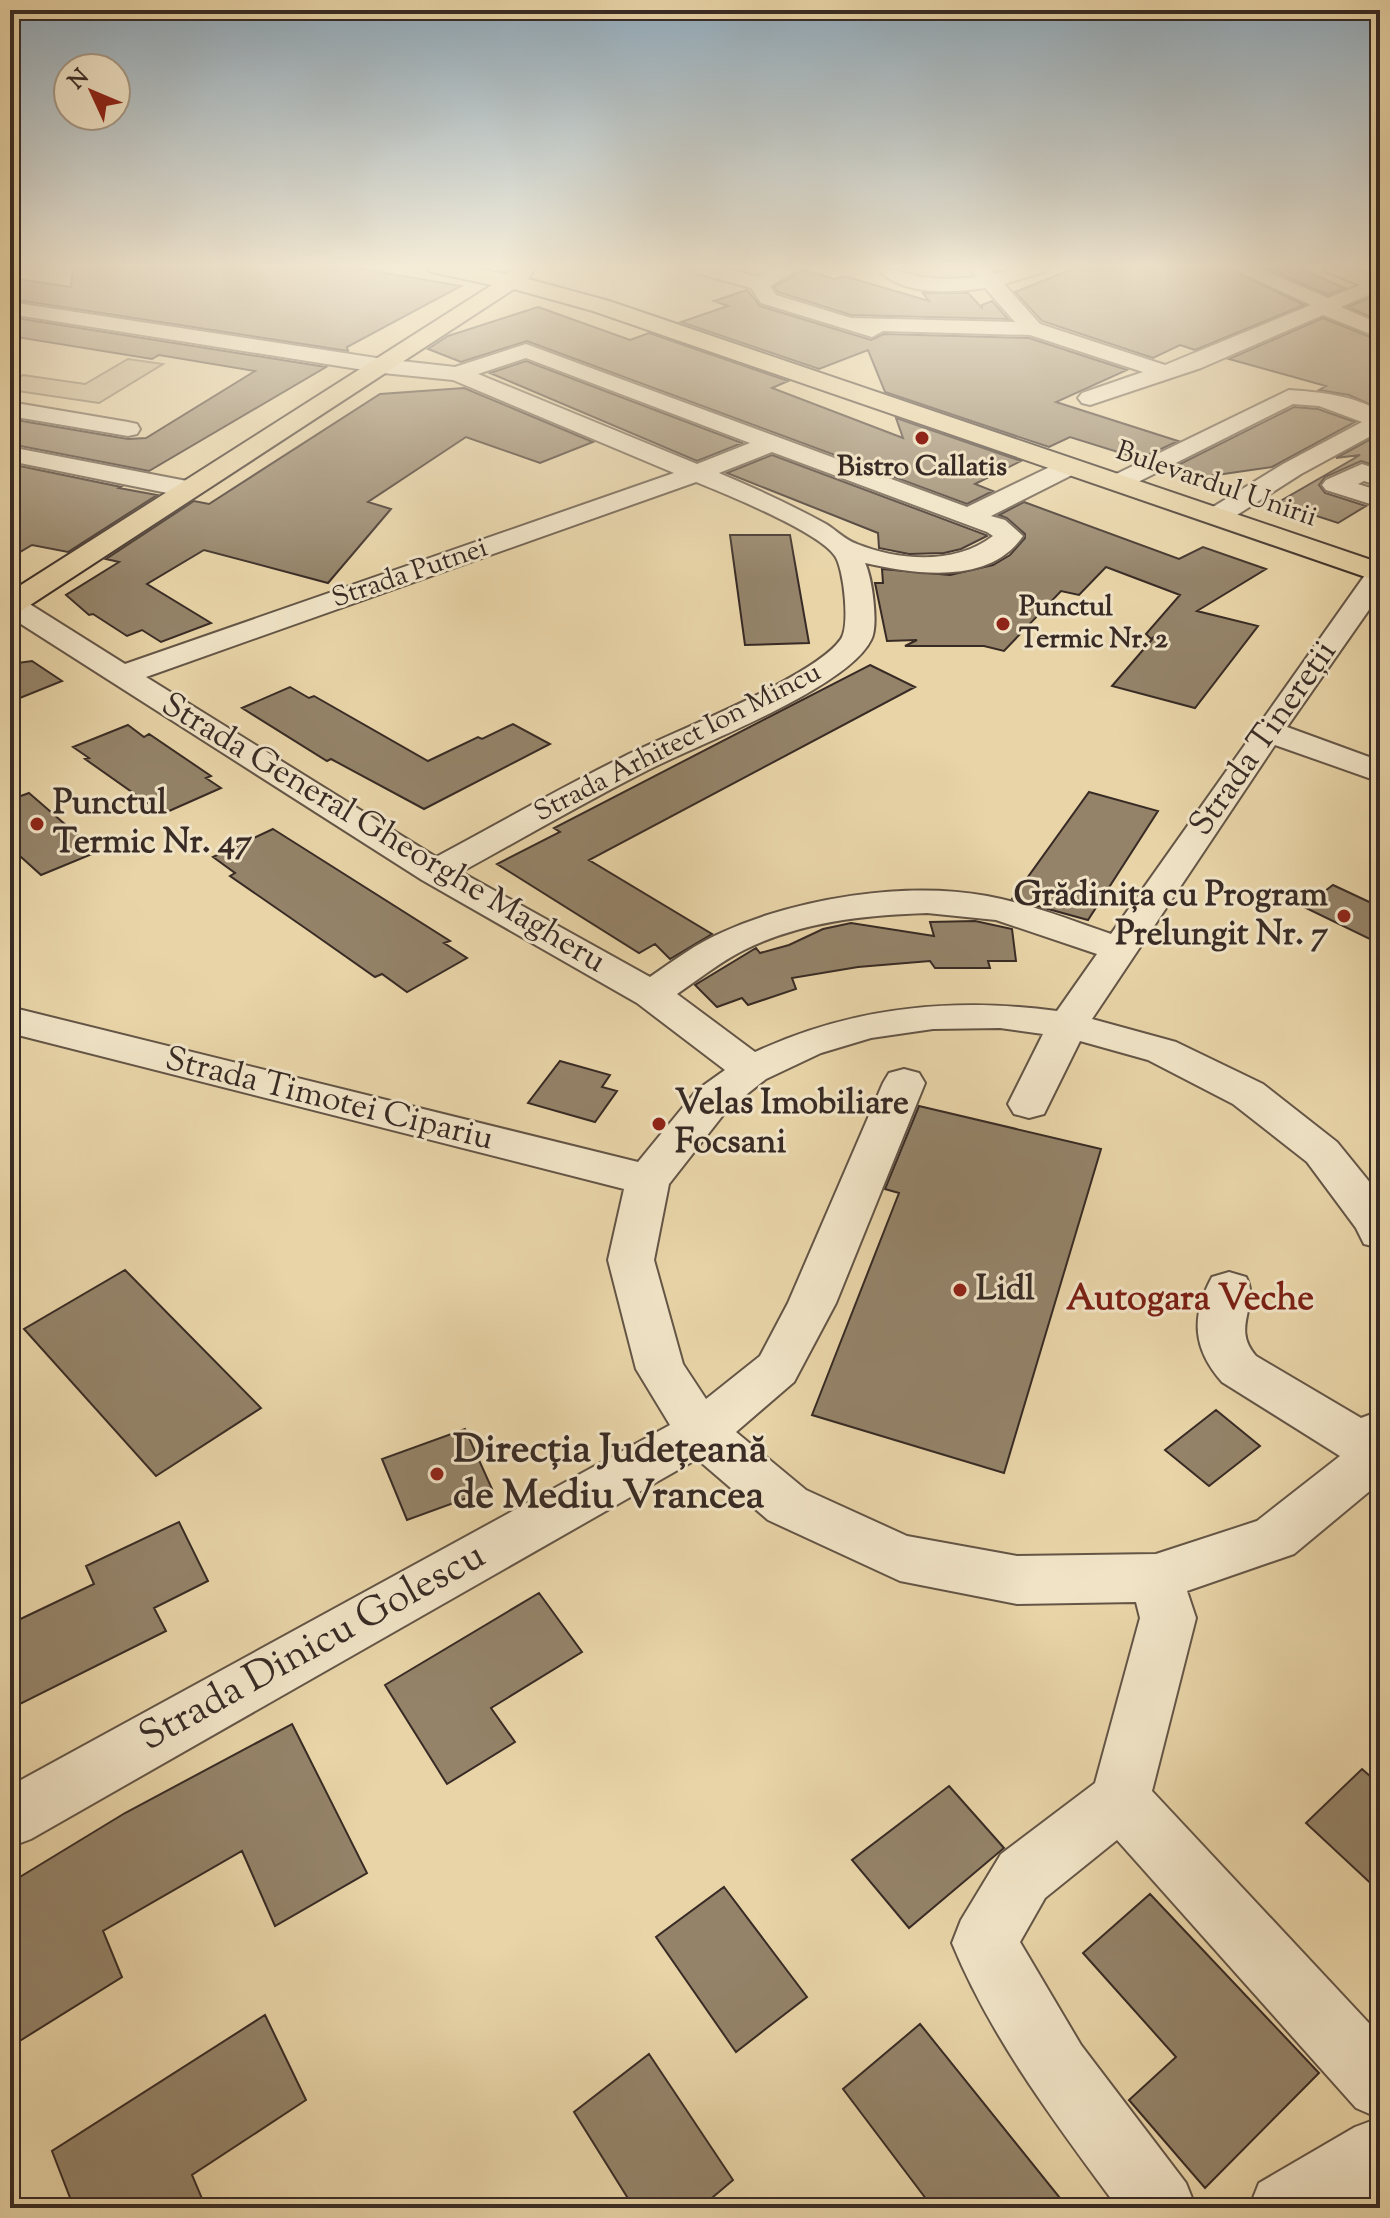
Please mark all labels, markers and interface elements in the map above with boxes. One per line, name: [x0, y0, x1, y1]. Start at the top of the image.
north arrow: [52, 52, 132, 132]
text: N: [62, 62, 98, 98]
marker: Bistro Callatis: [913, 429, 931, 447]
street label: Bulevardul Unirii: [1110, 432, 1322, 538]
place label: Bistro Callatis: [837, 448, 1007, 488]
street label: Strada Putnei: [327, 529, 493, 619]
place label: Punctul Termic Nr. 2: [1019, 588, 1169, 660]
marker: Punctul Termic Nr. 2: [994, 615, 1012, 633]
street label: Strada Tinereții: [1178, 631, 1350, 847]
street label: Strada Arhitect Ion Mincu: [528, 653, 828, 833]
street label: Strada General Gheorghe Magheru: [151, 681, 615, 987]
place label: Punctul Termic Nr. 47: [53, 780, 252, 868]
marker: Punctul Termic Nr. 47: [28, 815, 46, 833]
place label: Grădinița cu Program Prelungit Nr. 7: [1014, 872, 1328, 960]
marker: Grădinița cu Program Prelungit Nr. 7: [1335, 907, 1353, 925]
street label: Strada Timotei Cipariu: [160, 1035, 498, 1165]
place label: Velas Imobiliare Focsani: [675, 1080, 909, 1168]
marker: Velas Imobiliare Focsani: [650, 1115, 668, 1133]
place label: Lidl: [976, 1266, 1035, 1315]
district label: Autogara Veche: [1066, 1274, 1314, 1326]
marker: Lidl: [951, 1281, 969, 1299]
place label: Direcția Județeană de Mediu Vrancea: [453, 1423, 768, 1526]
marker: Direcția Județeană de Mediu Vrancea: [428, 1465, 446, 1483]
street label: Strada Dinicu Golescu: [129, 1529, 497, 1767]

